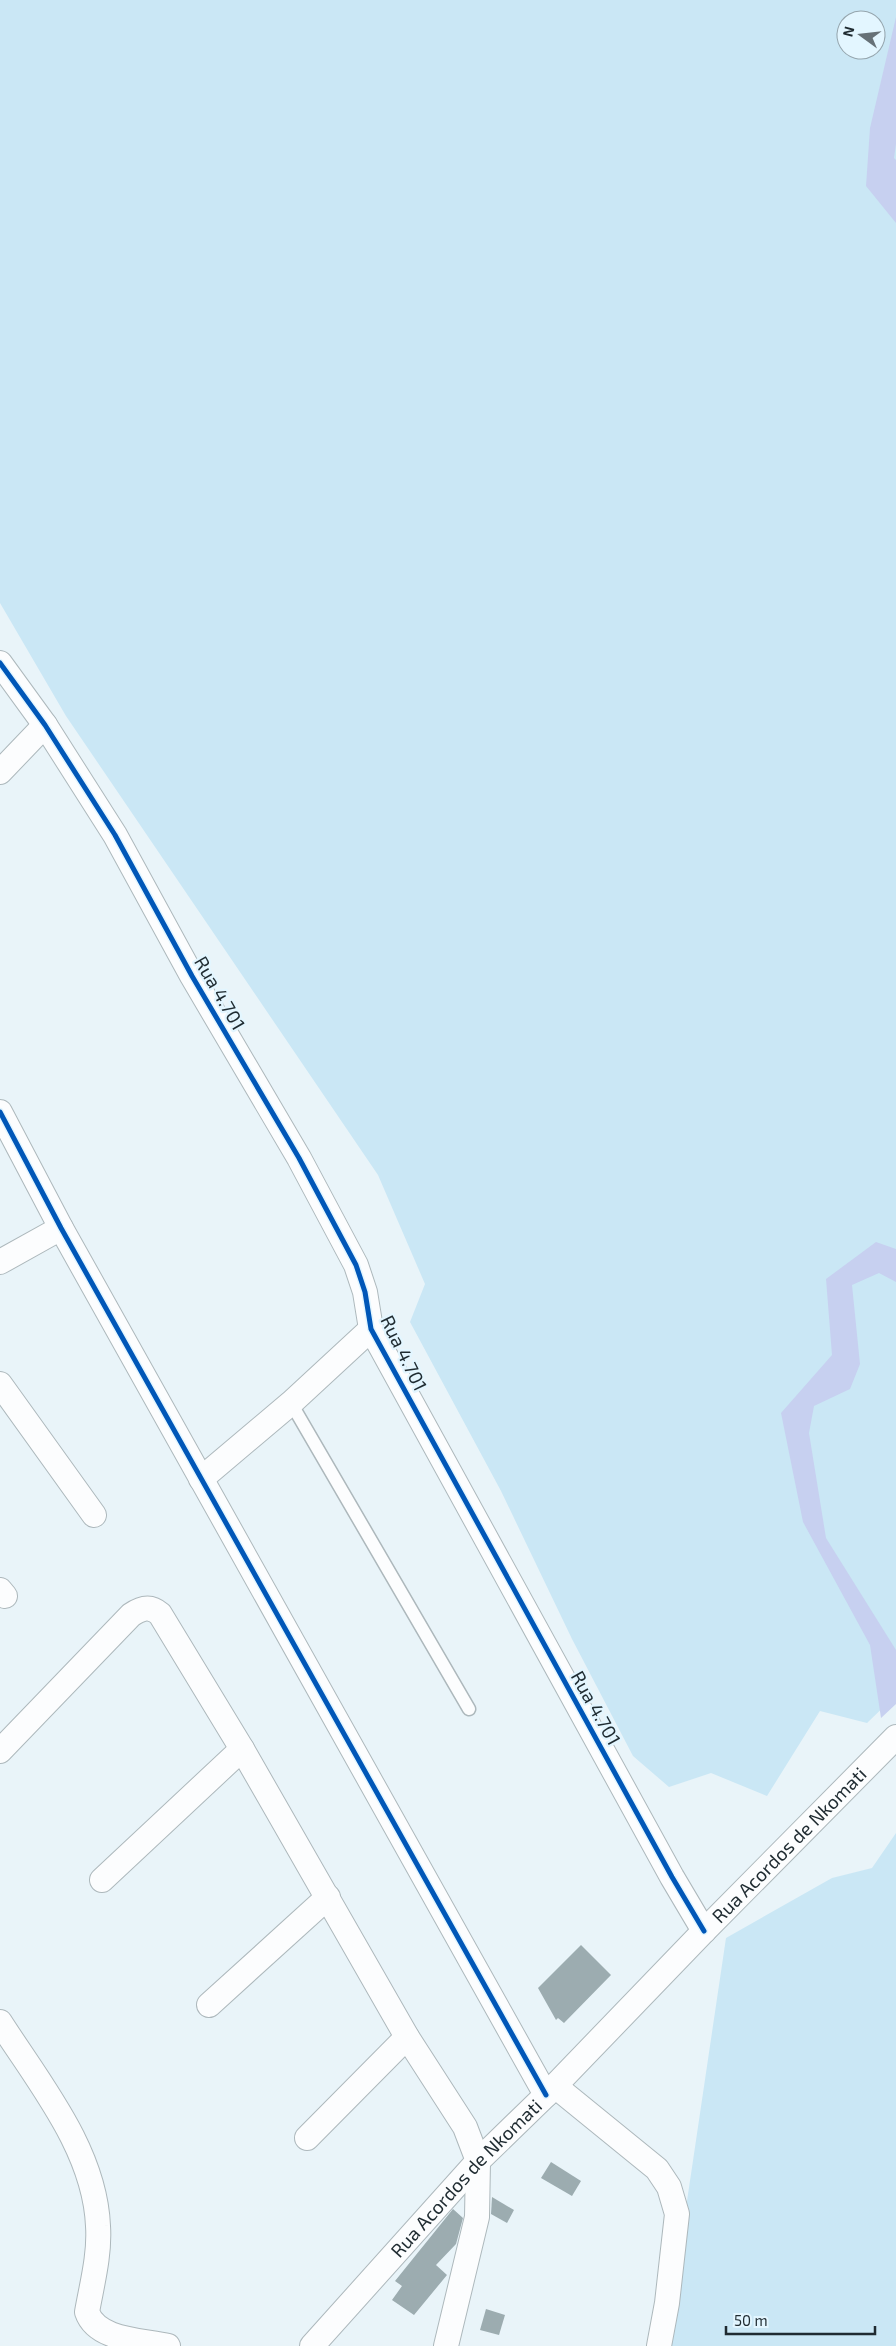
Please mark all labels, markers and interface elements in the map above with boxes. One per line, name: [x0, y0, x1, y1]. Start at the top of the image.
north arrow: [836, 10, 886, 60]
text: N: [838, 24, 857, 39]
street label: Rua 4.701: [190, 952, 251, 1034]
street label: Rua 4.701: [376, 1311, 433, 1394]
street label: Rua 4.701: [567, 1667, 626, 1749]
street label: Rua Acordos de Nkomati: [707, 1762, 871, 1927]
street label: Rua Acordos de Nkomati: [385, 2094, 546, 2262]
scale bar: [726, 2304, 875, 2336]
text: 50 m: [734, 2311, 768, 2329]

